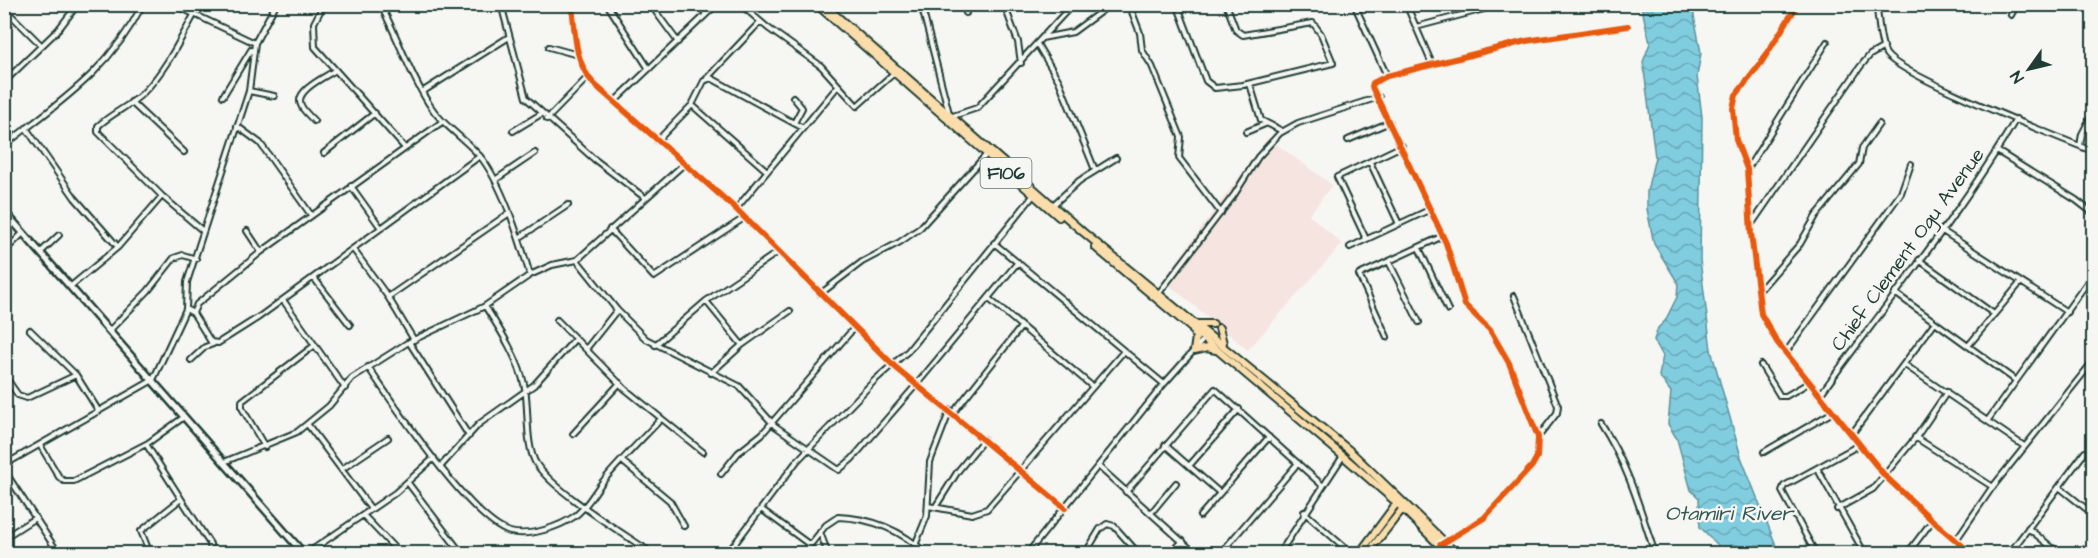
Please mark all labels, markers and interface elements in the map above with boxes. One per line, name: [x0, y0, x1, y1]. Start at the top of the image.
north arrow: [1999, 39, 2059, 99]
text: N: [2005, 67, 2029, 87]
street label: Chief Clement Ogu Avenue: [1824, 142, 1992, 358]
road number: F106: [980, 158, 1032, 188]
water label: Otamiri River: [1665, 499, 1795, 528]

